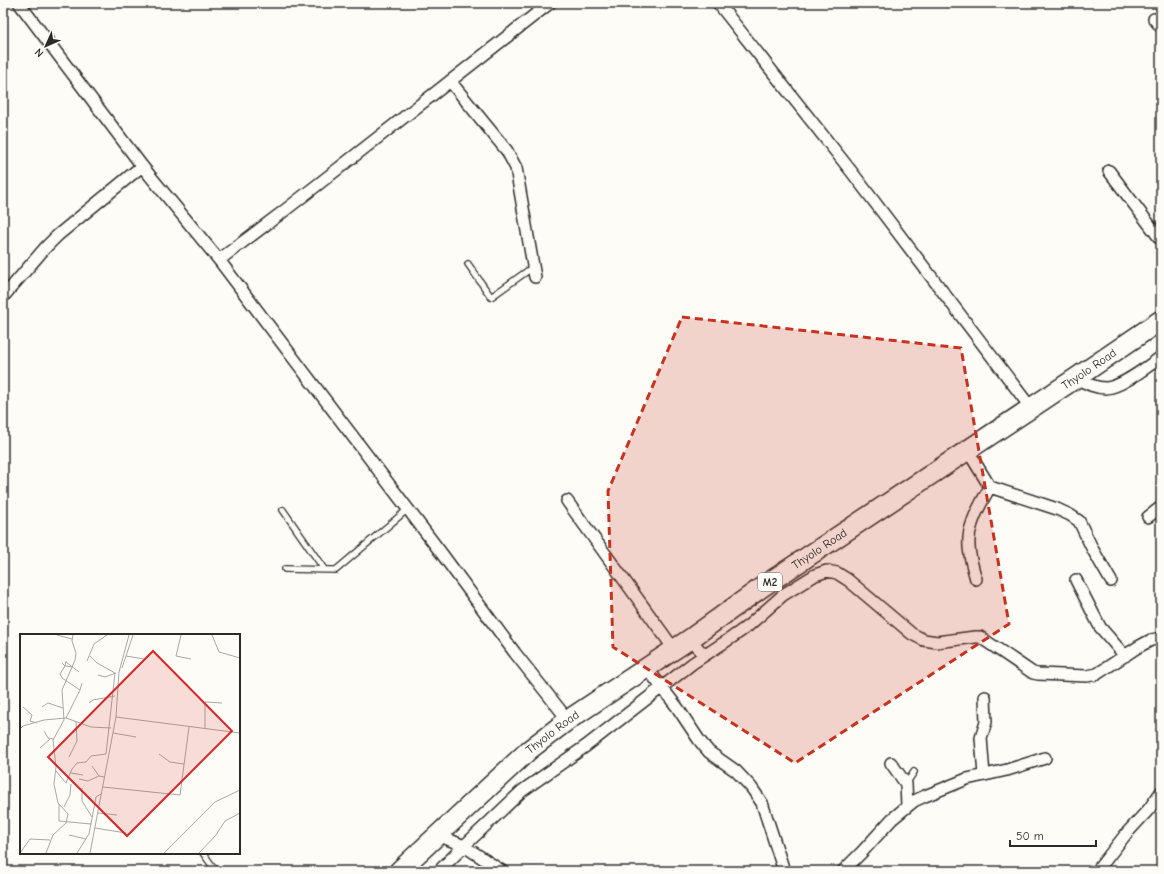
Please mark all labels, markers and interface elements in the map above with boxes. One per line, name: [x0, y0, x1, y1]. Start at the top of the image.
north arrow: [26, 26, 66, 66]
text: N: [32, 46, 46, 60]
street label: Thyolo Road: [1059, 346, 1119, 393]
street label: Thyolo Road: [789, 525, 850, 572]
road number: M2: [758, 573, 782, 591]
inset map: [20, 634, 240, 854]
street label: Thyolo Road: [523, 708, 582, 757]
scale bar: [1010, 822, 1096, 848]
text: 50 m: [1016, 829, 1044, 843]

